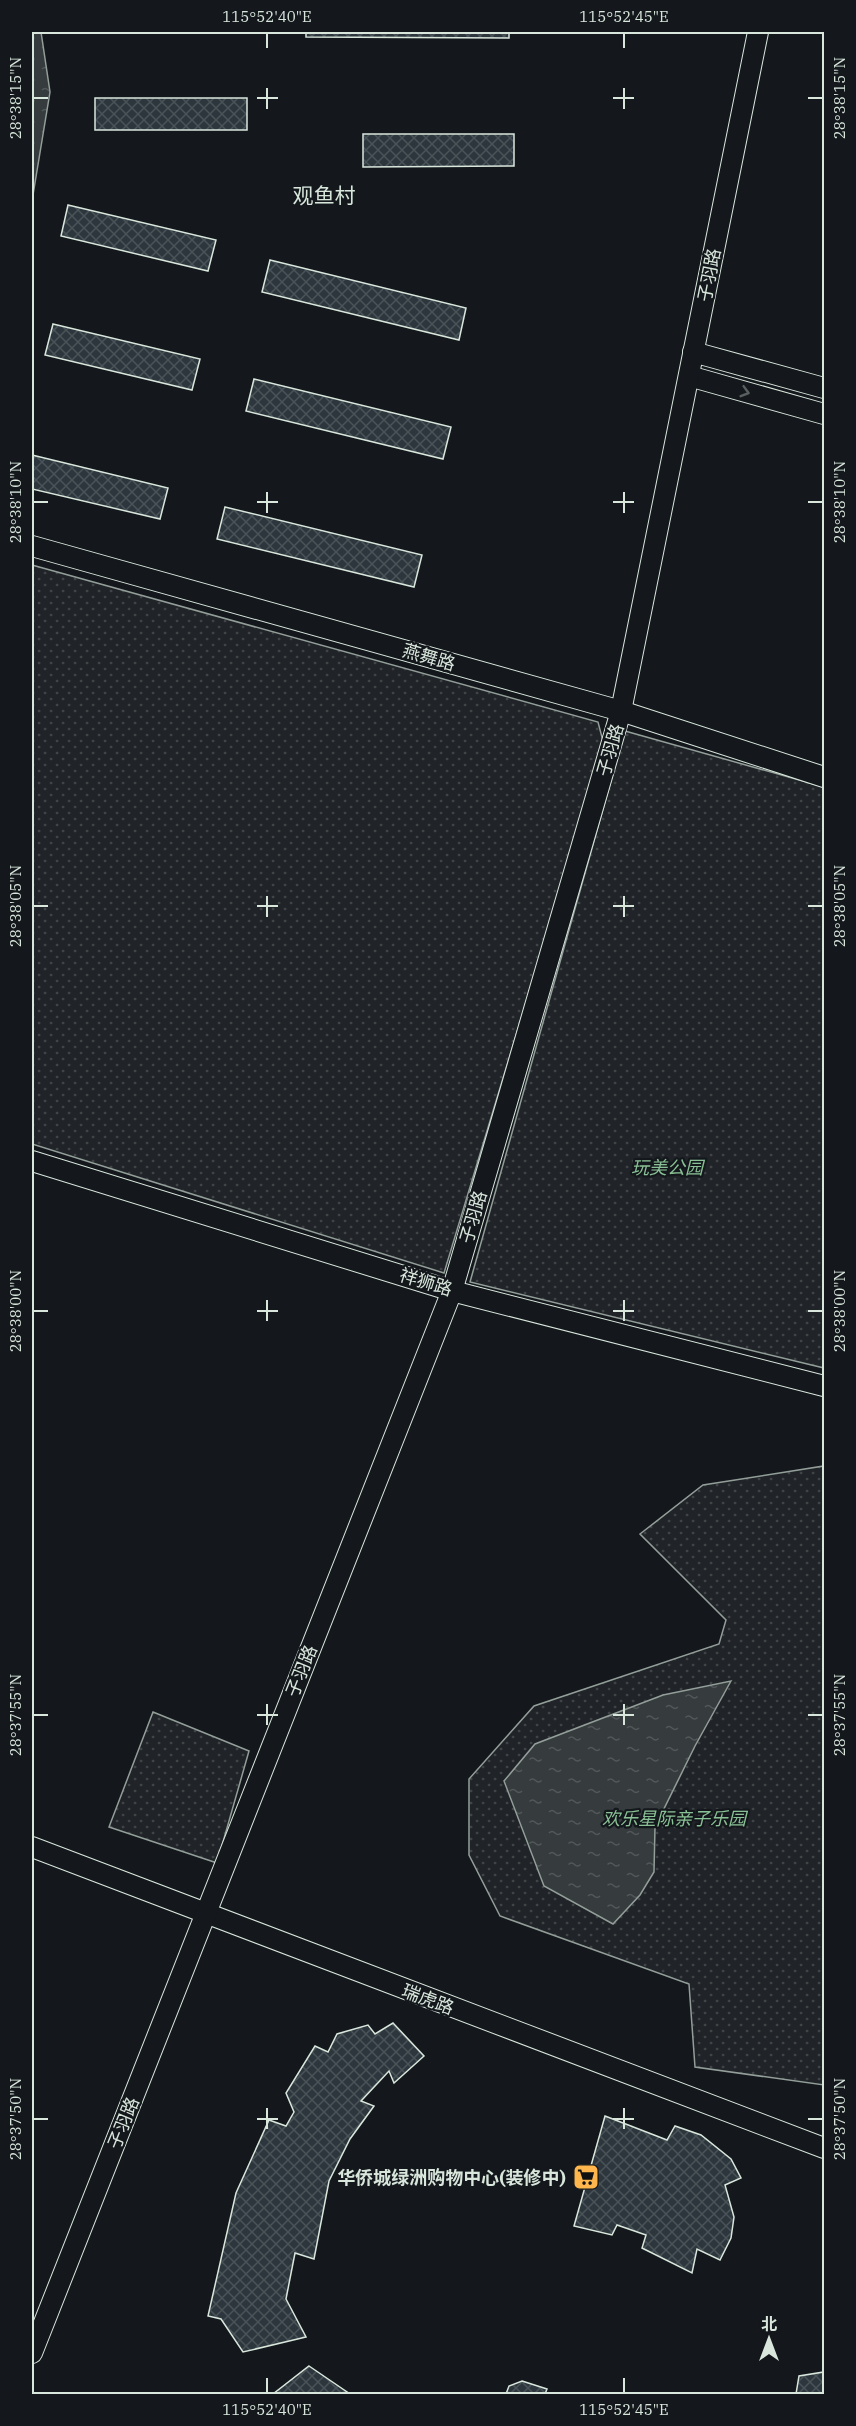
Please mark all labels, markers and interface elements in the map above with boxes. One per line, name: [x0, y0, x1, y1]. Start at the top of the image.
text: 115°52'40"E: [222, 7, 312, 26]
text: 115°52'45"E: [579, 7, 669, 26]
text: 28°38'15"N: [6, 57, 25, 139]
text: 28°38'15"N: [830, 57, 849, 139]
district label: 观鱼村: [293, 181, 356, 209]
street label: 子羽路: [693, 246, 725, 304]
one-way arrow: [740, 384, 750, 397]
text: 28°38'10"N: [6, 461, 25, 543]
text: 28°38'10"N: [830, 461, 849, 543]
street label: 燕舞路: [400, 639, 458, 675]
street label: 子羽路: [592, 721, 628, 779]
text: 28°38'05"N: [6, 865, 25, 947]
text: 28°38'05"N: [830, 865, 849, 947]
park label: 玩美公园: [631, 1156, 706, 1179]
street label: 子羽路: [455, 1188, 491, 1246]
street label: 祥狮路: [397, 1263, 455, 1301]
text: 28°38'00"N: [6, 1270, 25, 1352]
text: 28°38'00"N: [830, 1270, 849, 1352]
street label: 子羽路: [280, 1642, 322, 1700]
text: 28°37'55"N: [6, 1674, 25, 1756]
text: 28°37'55"N: [830, 1674, 849, 1756]
park label: 欢乐星际亲子乐园: [602, 1807, 749, 1830]
street label: 瑞虎路: [399, 1979, 457, 2019]
text: 28°37'50"N: [6, 2078, 25, 2160]
text: 28°37'50"N: [830, 2078, 849, 2160]
street label: 子羽路: [102, 2094, 144, 2152]
supermarket icon: 华侨城绿洲购物中心(装修中): [571, 2162, 601, 2192]
place label: 华侨城绿洲购物中心(装修中): [337, 2166, 566, 2189]
north arrow: [739, 2309, 799, 2369]
text: 北: [761, 2314, 777, 2334]
text: 115°52'40"E: [222, 2400, 312, 2419]
text: 115°52'45"E: [579, 2400, 669, 2419]

